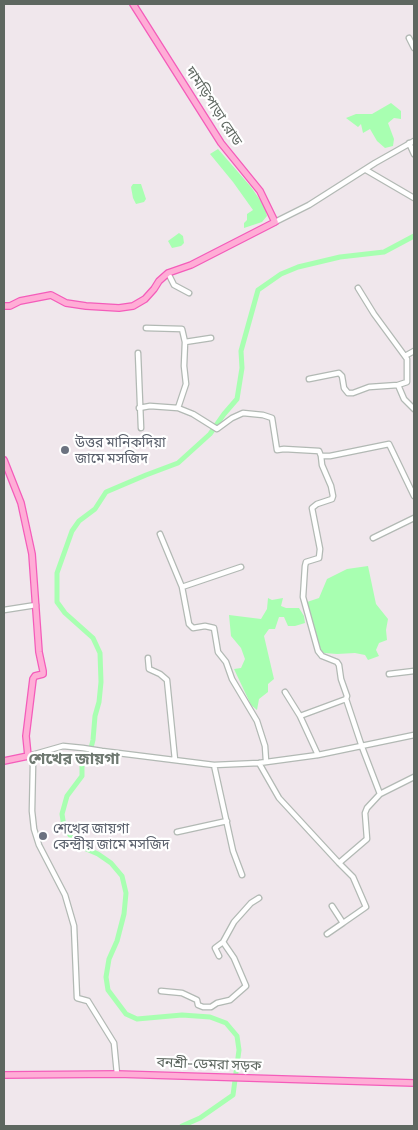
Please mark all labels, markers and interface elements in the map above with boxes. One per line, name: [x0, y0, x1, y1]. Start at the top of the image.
street label: দামড়িপাড়া রোড: [182, 63, 246, 149]
place label: উত্তর মানিকদিয়া জামে মসজিদ: [75, 434, 166, 467]
marker: উত্তর মানিকদিয়া জামে মসজিদ: [59, 444, 71, 456]
district label: শেখের জায়গা: [28, 749, 120, 769]
place label: শেখের জায়গা কেন্দ্রীয় জামে মসজিদ: [53, 820, 170, 852]
marker: শেখের জায়গা কেন্দ্রীয় জামে মসজিদ: [37, 830, 49, 842]
street label: বনশ্রী-ডেমরা সড়ক: [156, 1054, 262, 1074]

